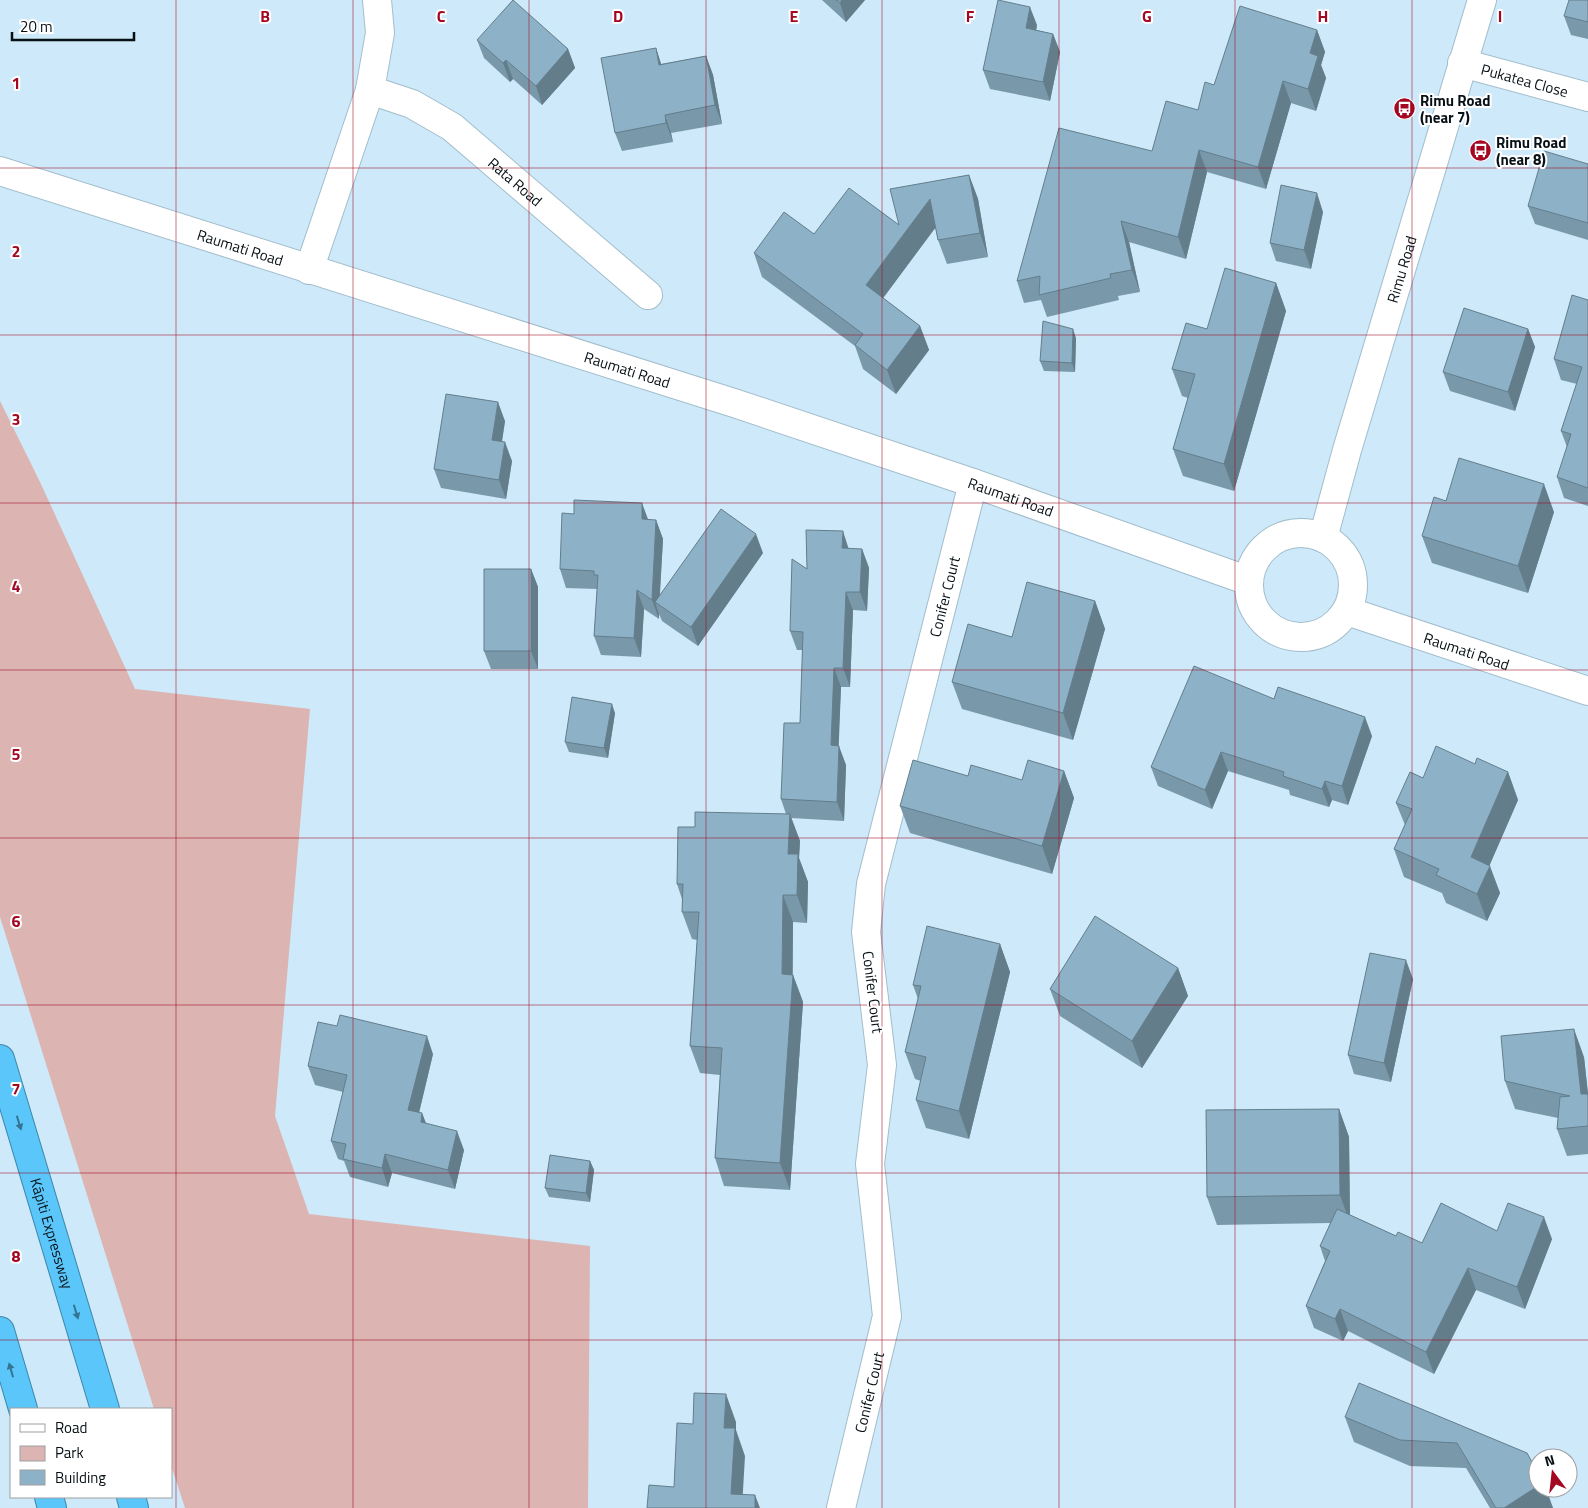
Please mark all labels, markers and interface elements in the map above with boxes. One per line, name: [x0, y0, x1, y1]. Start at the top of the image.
text: B: [260, 4, 270, 28]
text: C: [437, 4, 446, 28]
text: D: [613, 4, 623, 28]
text: E: [790, 4, 799, 28]
text: F: [966, 4, 975, 28]
text: G: [1142, 4, 1152, 28]
text: H: [1318, 4, 1328, 28]
text: I: [1498, 4, 1502, 28]
scale bar: [12, 10, 135, 42]
text: 20 m: [20, 15, 53, 38]
street label: Pukatea Close: [1479, 57, 1571, 103]
text: 1: [12, 71, 20, 95]
place label: Rimu Road (near 7): [1420, 89, 1490, 129]
bus stop icon: Rimu Road (near 7): [1392, 97, 1416, 121]
place label: Rimu Road (near 8): [1496, 131, 1566, 171]
bus stop icon: Rimu Road (near 8): [1468, 139, 1492, 163]
street label: Rata Road: [483, 151, 548, 211]
street label: Raumati Road: [194, 223, 286, 271]
street label: Rimu Road: [1380, 233, 1422, 305]
text: 2: [12, 239, 20, 263]
street label: Raumati Road: [581, 345, 673, 394]
text: 3: [12, 407, 20, 431]
street label: Raumati Road: [965, 471, 1057, 522]
street label: Conifer Court: [923, 553, 966, 639]
text: 4: [12, 574, 21, 598]
street label: Raumati Road: [1421, 626, 1513, 676]
text: 5: [12, 742, 21, 766]
text: 6: [12, 909, 21, 933]
street label: Conifer Court: [857, 950, 890, 1035]
text: 7: [12, 1077, 20, 1101]
one-way arrow: [16, 1115, 23, 1130]
street label: Kāpiti Expressway: [25, 1175, 80, 1292]
text: 8: [12, 1244, 21, 1268]
one-way arrow: [72, 1305, 80, 1320]
street label: Conifer Court: [848, 1349, 890, 1435]
one-way arrow: [7, 1363, 15, 1378]
legend: [10, 1408, 172, 1498]
text: Road: [55, 1416, 87, 1439]
text: Park: [55, 1441, 84, 1464]
north arrow: [1528, 1448, 1578, 1498]
text: N: [1542, 1449, 1557, 1471]
text: Building: [55, 1466, 106, 1489]

